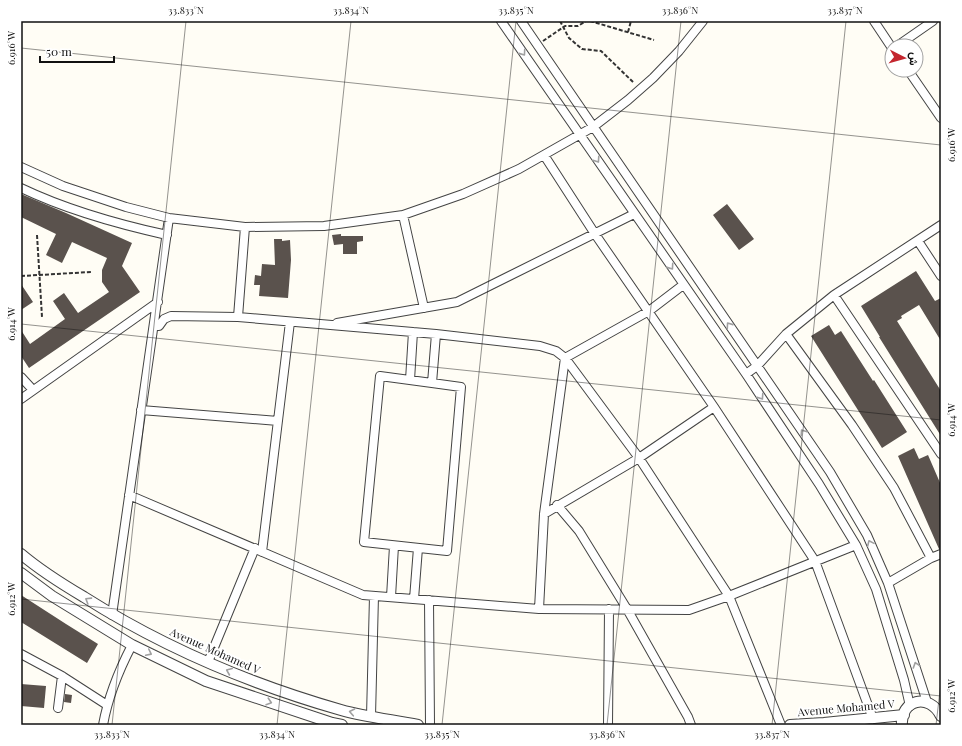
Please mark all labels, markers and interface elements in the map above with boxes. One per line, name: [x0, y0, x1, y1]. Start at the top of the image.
text: 33.833°N: [168, 3, 204, 17]
text: 33.834°N: [333, 3, 369, 17]
text: 33.835°N: [498, 3, 534, 17]
text: 33.836°N: [662, 3, 698, 17]
text: 33.837°N: [827, 3, 863, 17]
text: 6.916°W: [4, 30, 18, 65]
scale bar: [40, 38, 114, 64]
north arrow: [884, 38, 924, 78]
text: 50 m: [46, 43, 72, 59]
one-way arrow: [518, 49, 526, 56]
text: ش: [906, 52, 923, 66]
text: 6.916°W: [944, 127, 958, 162]
one-way arrow: [592, 156, 600, 163]
one-way arrow: [666, 263, 674, 270]
text: 6.914°W: [4, 306, 18, 341]
one-way arrow: [726, 322, 734, 329]
one-way arrow: [756, 392, 763, 399]
text: 6.914°W: [944, 402, 958, 437]
one-way arrow: [801, 430, 808, 437]
one-way arrow: [867, 540, 875, 548]
text: 6.912°W: [4, 581, 18, 616]
one-way arrow: [86, 598, 93, 605]
street label: Avenue Mohamed V: [167, 623, 263, 677]
one-way arrow: [145, 648, 152, 656]
one-way arrow: [912, 662, 920, 669]
one-way arrow: [226, 668, 234, 676]
text: 6.912°W: [944, 678, 958, 713]
street label: Avenue Mohamed V: [796, 696, 895, 719]
one-way arrow: [265, 697, 272, 706]
one-way arrow: [349, 709, 356, 717]
text: 33.833°N: [94, 727, 130, 741]
text: 33.834°N: [259, 727, 295, 741]
text: 33.835°N: [424, 727, 460, 741]
text: 33.836°N: [589, 727, 625, 741]
text: 33.837°N: [754, 727, 790, 741]

